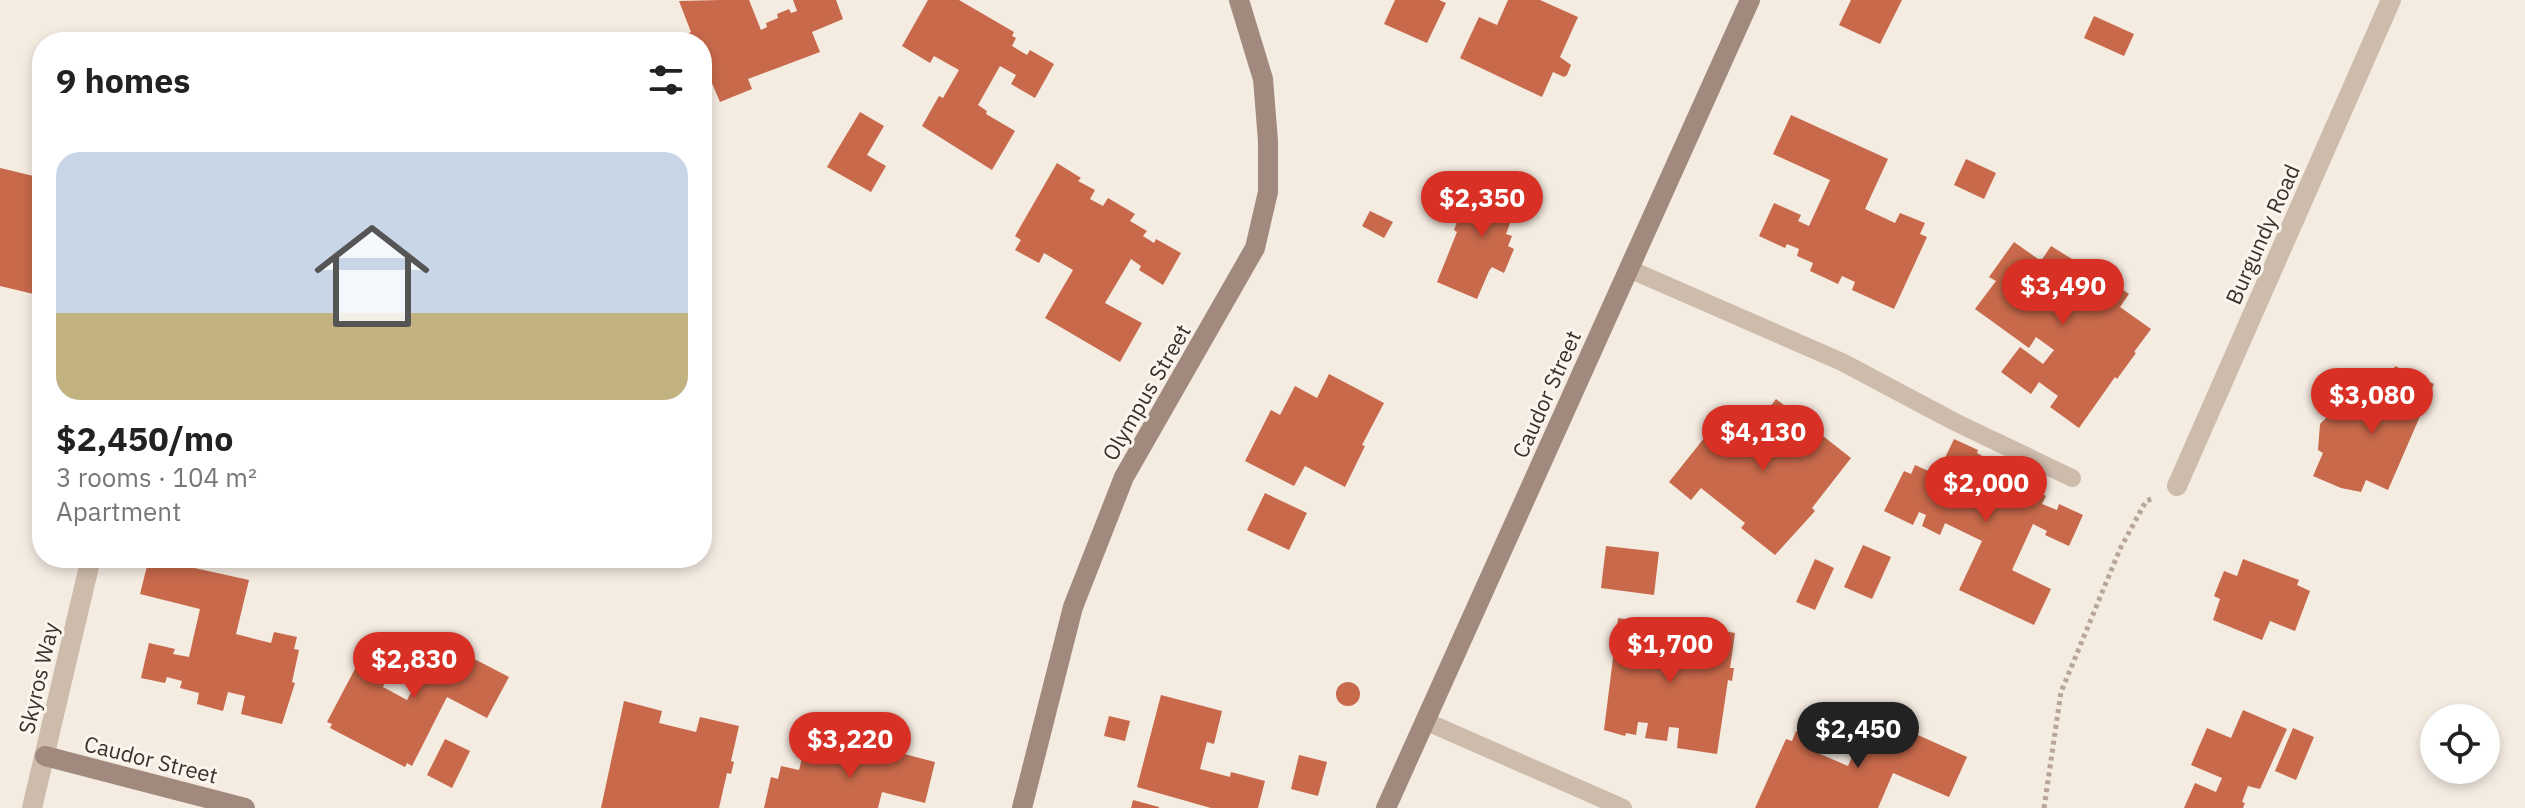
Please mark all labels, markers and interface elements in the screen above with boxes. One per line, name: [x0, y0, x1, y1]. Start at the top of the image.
text: 9 homes: [56, 58, 191, 102]
icon: filters: [644, 58, 688, 102]
street label: Burgundy Road: [2218, 159, 2306, 309]
pin: $2,350: [1417, 171, 1547, 239]
text: $2,350: [1439, 180, 1525, 214]
icon: home: [300, 204, 444, 348]
pin: $3,490: [1998, 259, 2128, 327]
text: $3,490: [2020, 268, 2106, 302]
street label: Olympus Street: [1095, 318, 1197, 466]
street label: Caudor Street: [1505, 326, 1587, 462]
pin: $3,080: [2307, 368, 2437, 436]
text: $3,080: [2329, 377, 2415, 411]
pin: $4,130: [1698, 405, 1828, 473]
text: $4,130: [1720, 414, 1806, 448]
text: $2,450/mo: [56, 416, 233, 460]
pin: $2,000: [1921, 456, 2051, 524]
text: 3 rooms · 104 m²: [56, 460, 257, 494]
text: $2,000: [1943, 465, 2029, 499]
text: Apartment: [56, 494, 181, 528]
pin: $1,700: [1605, 617, 1735, 685]
street label: Skyros Way: [11, 619, 65, 737]
text: $1,700: [1627, 626, 1713, 660]
pin: $2,830: [349, 632, 479, 700]
text: $2,830: [371, 641, 457, 675]
pin: $2,450: [1793, 702, 1923, 770]
map controls: [2420, 704, 2500, 784]
button: locate: [2420, 704, 2500, 784]
text: $2,450: [1815, 711, 1901, 745]
pin: $3,220: [785, 712, 915, 780]
text: $3,220: [807, 721, 893, 755]
street label: Caudor Street: [81, 728, 221, 790]

